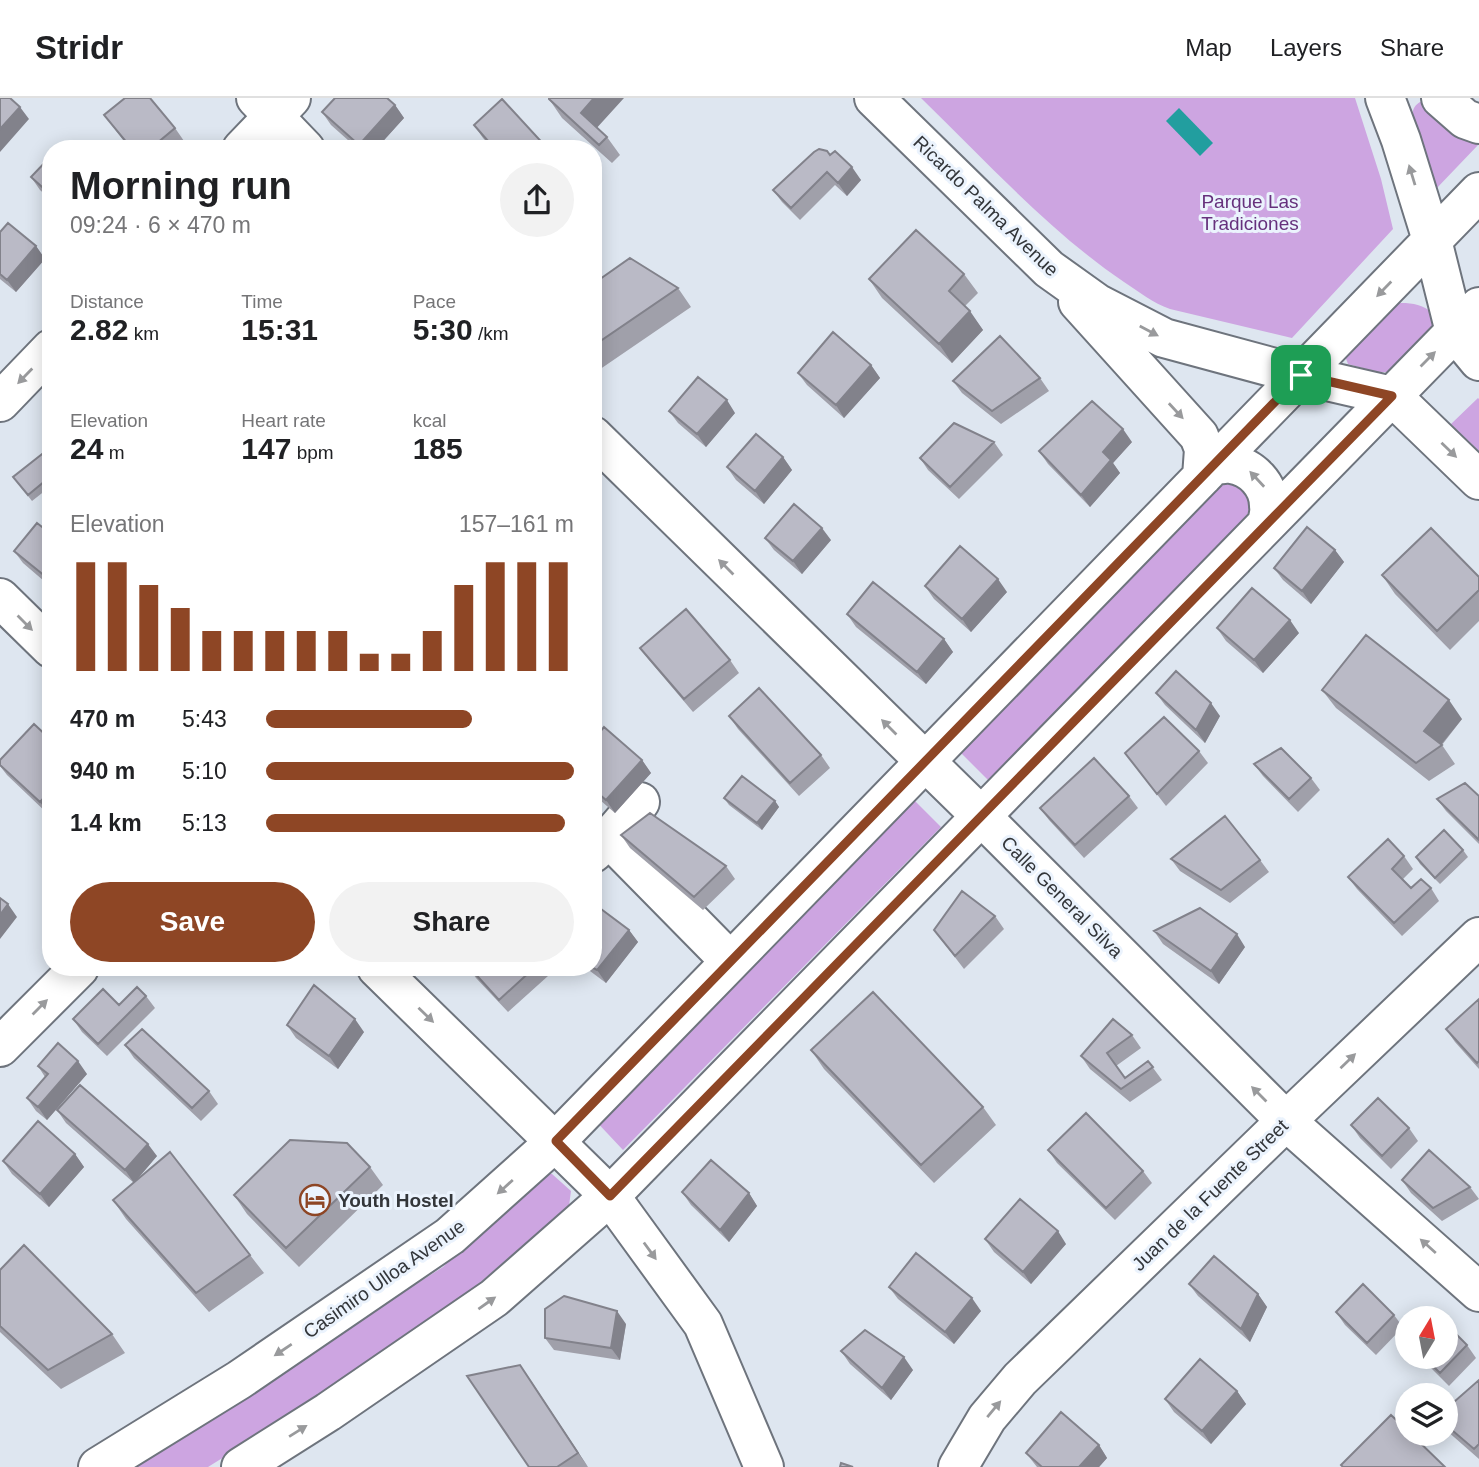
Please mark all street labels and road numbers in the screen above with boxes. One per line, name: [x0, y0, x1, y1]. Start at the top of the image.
street label: Ricardo Palma Avenue: [909, 131, 1063, 281]
street label: Calle General Silva: [997, 832, 1127, 962]
street label: Juan de la Fuente Street: [1128, 1115, 1293, 1275]
street label: Casimiro Ulloa Avenue: [299, 1215, 469, 1343]

